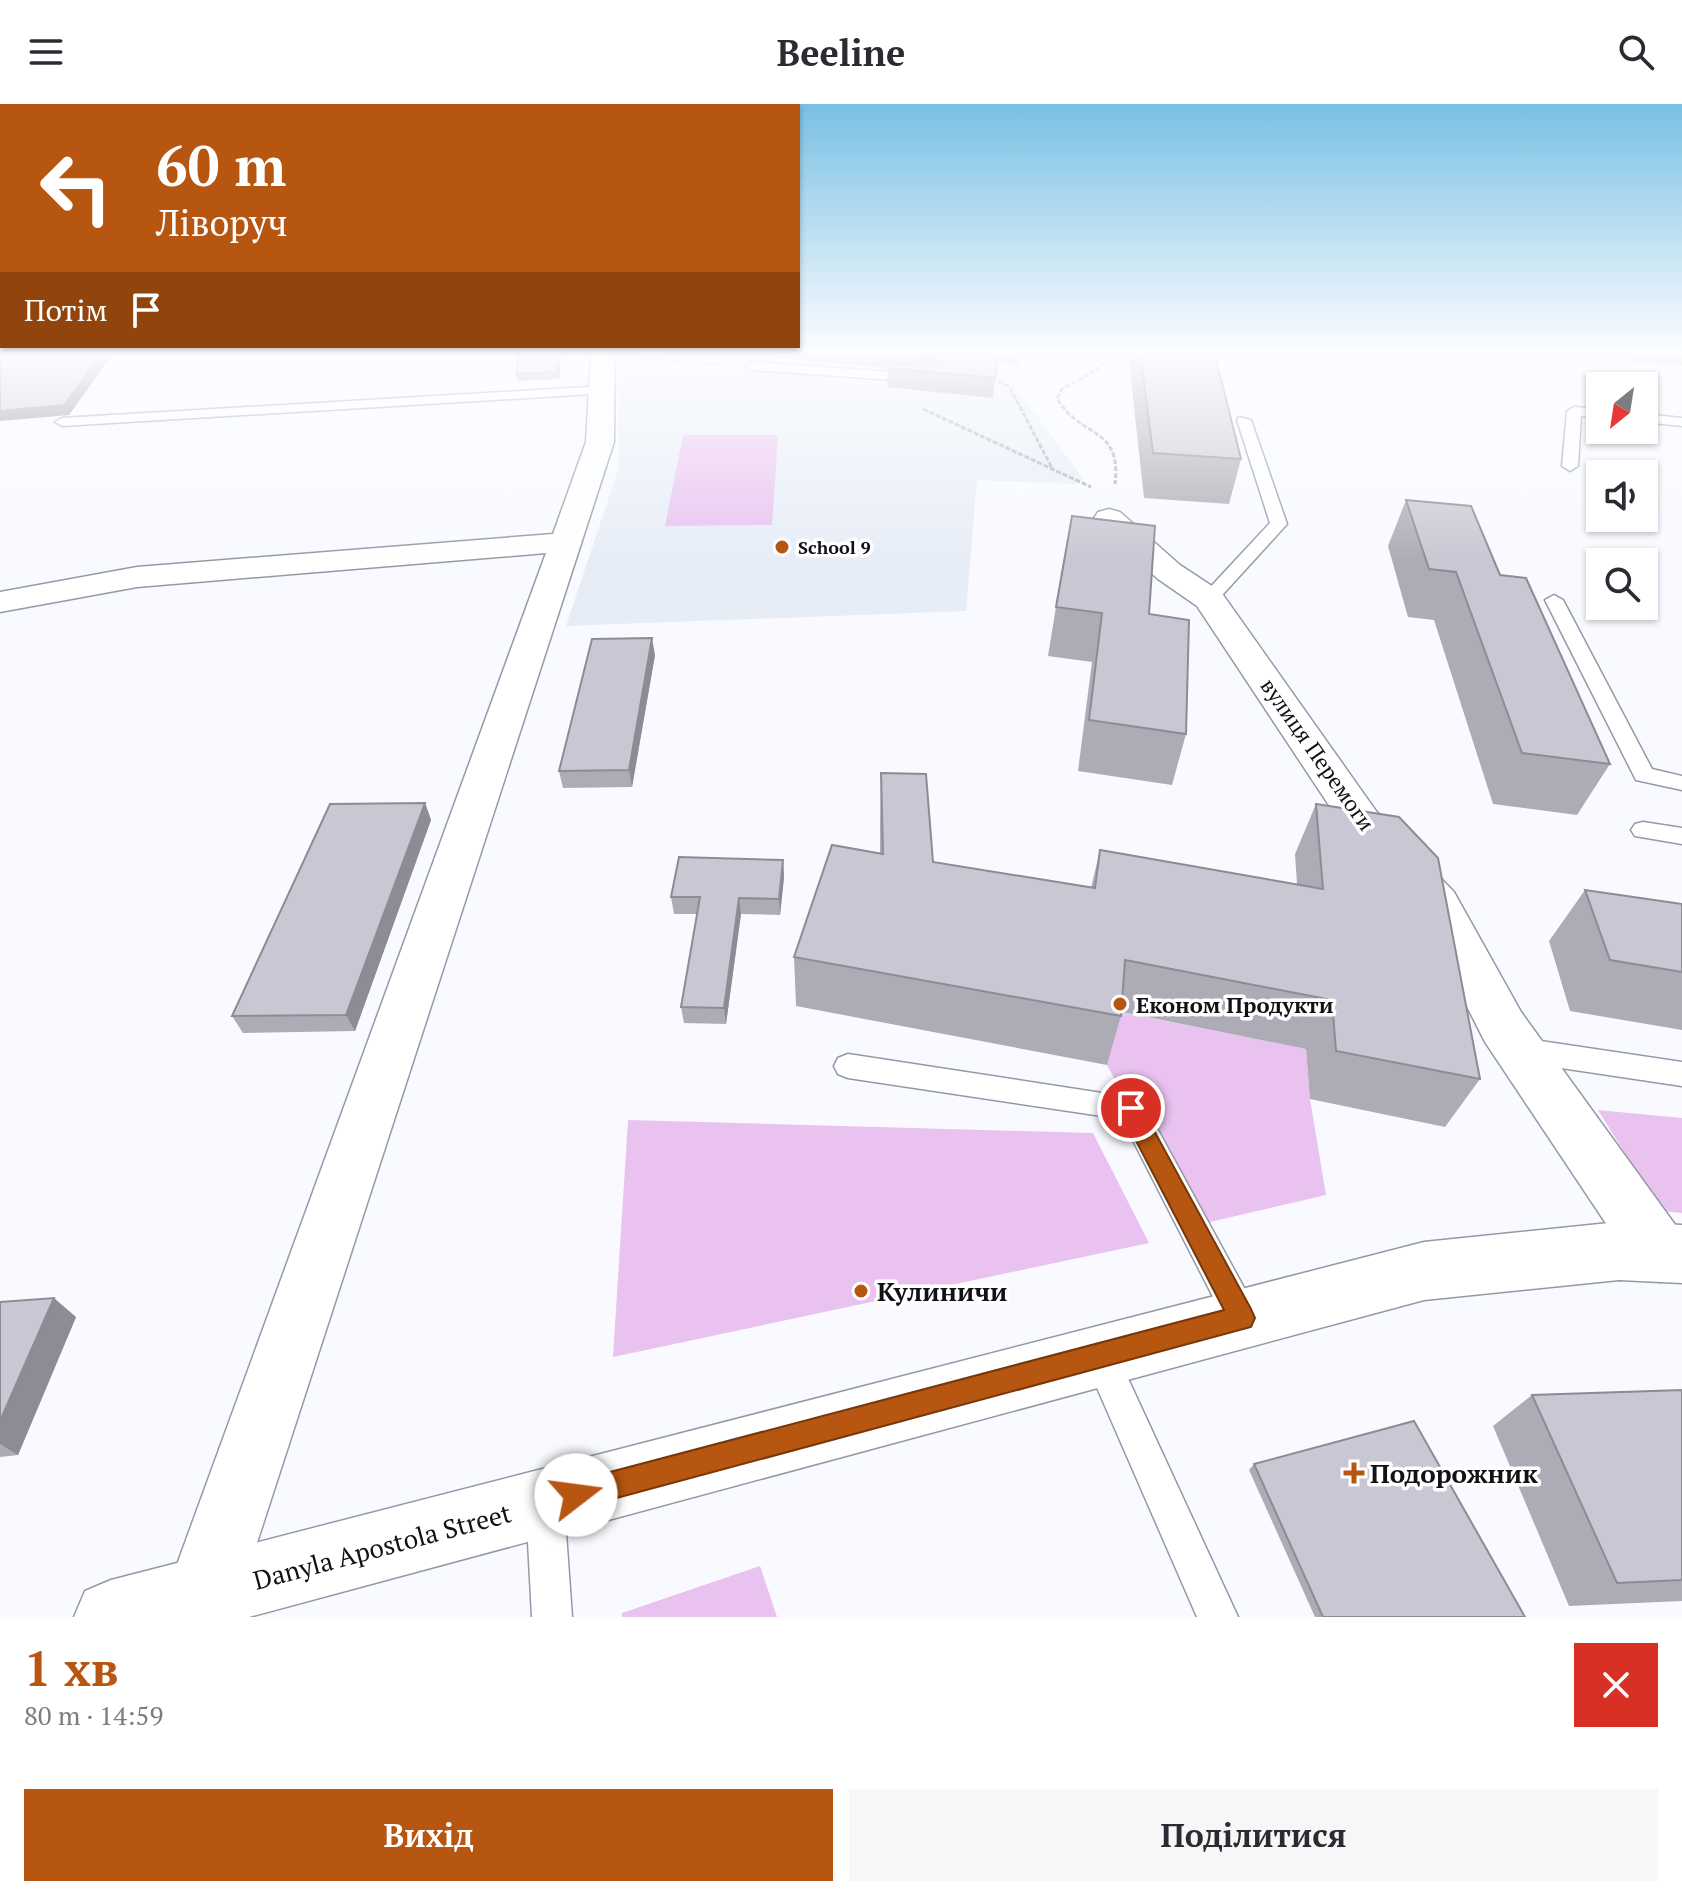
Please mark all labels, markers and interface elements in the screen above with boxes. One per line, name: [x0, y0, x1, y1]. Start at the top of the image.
text: Beeline: [777, 29, 905, 76]
icon: menu: [24, 30, 68, 74]
icon: search: [1614, 30, 1658, 74]
text: 60 m: [156, 128, 286, 202]
icon: left: [24, 136, 128, 240]
text: Ліворуч: [156, 199, 288, 246]
icon: arrive: [124, 288, 168, 332]
text: Потім: [24, 290, 108, 330]
north arrow: [1586, 372, 1658, 444]
map controls: [1586, 372, 1658, 620]
button: sound: [1586, 460, 1658, 532]
place label: School 9: [798, 535, 871, 559]
marker: School 9: [773, 538, 791, 556]
button: search: [1586, 548, 1658, 620]
street label: вулиця Перемоги: [1255, 672, 1381, 836]
place label: Економ Продукти: [1136, 990, 1334, 1019]
marker: Економ Продукти: [1111, 995, 1129, 1013]
pin: [1097, 1074, 1165, 1142]
icon: arrive: [1109, 1086, 1153, 1130]
place label: Кулиничи: [877, 1274, 1008, 1308]
marker: Кулиничи: [852, 1282, 870, 1300]
position arrow: [534, 1453, 618, 1537]
place label: Подорожник: [1370, 1456, 1538, 1490]
marker: Подорожник: [1345, 1464, 1363, 1482]
street label: Danyla Apostola Street: [249, 1495, 515, 1597]
text: 1 хв: [24, 1636, 118, 1700]
button: close: [1574, 1643, 1658, 1727]
text: 80 m · 14:59: [24, 1698, 163, 1732]
button: Вихід: [24, 1789, 833, 1881]
button: Поділитися: [849, 1789, 1658, 1881]

